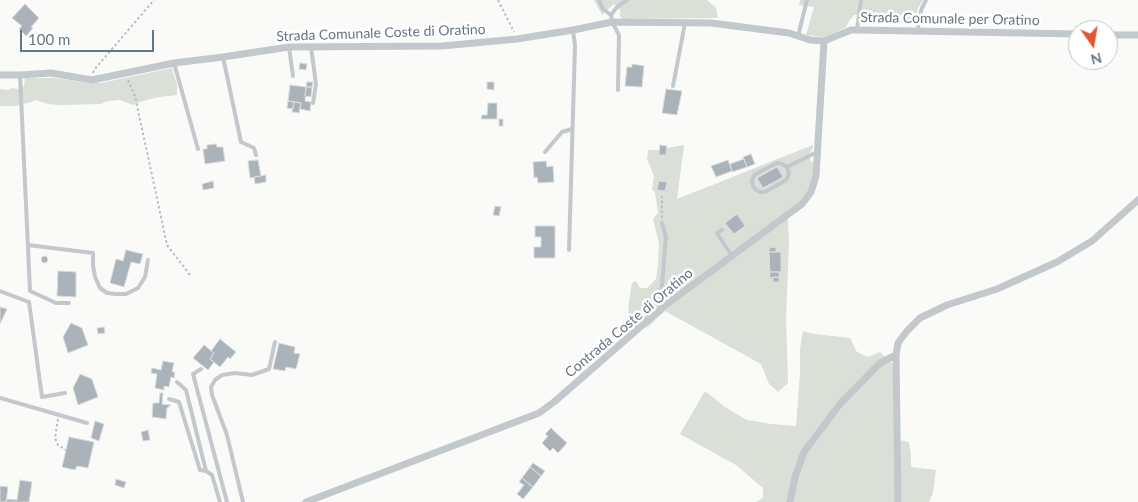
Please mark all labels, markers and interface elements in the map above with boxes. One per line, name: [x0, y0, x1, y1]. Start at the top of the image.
street label: Strada Comunale per Oratino: [860, 9, 1040, 29]
scale bar: [22, 20, 156, 52]
north arrow: [1068, 20, 1118, 70]
street label: Strada Comunale Coste di Oratino: [276, 21, 486, 45]
text: 100 m: [28, 30, 70, 48]
text: N: [1089, 50, 1103, 69]
street label: Contrada Coste di Oratino: [562, 265, 696, 381]

